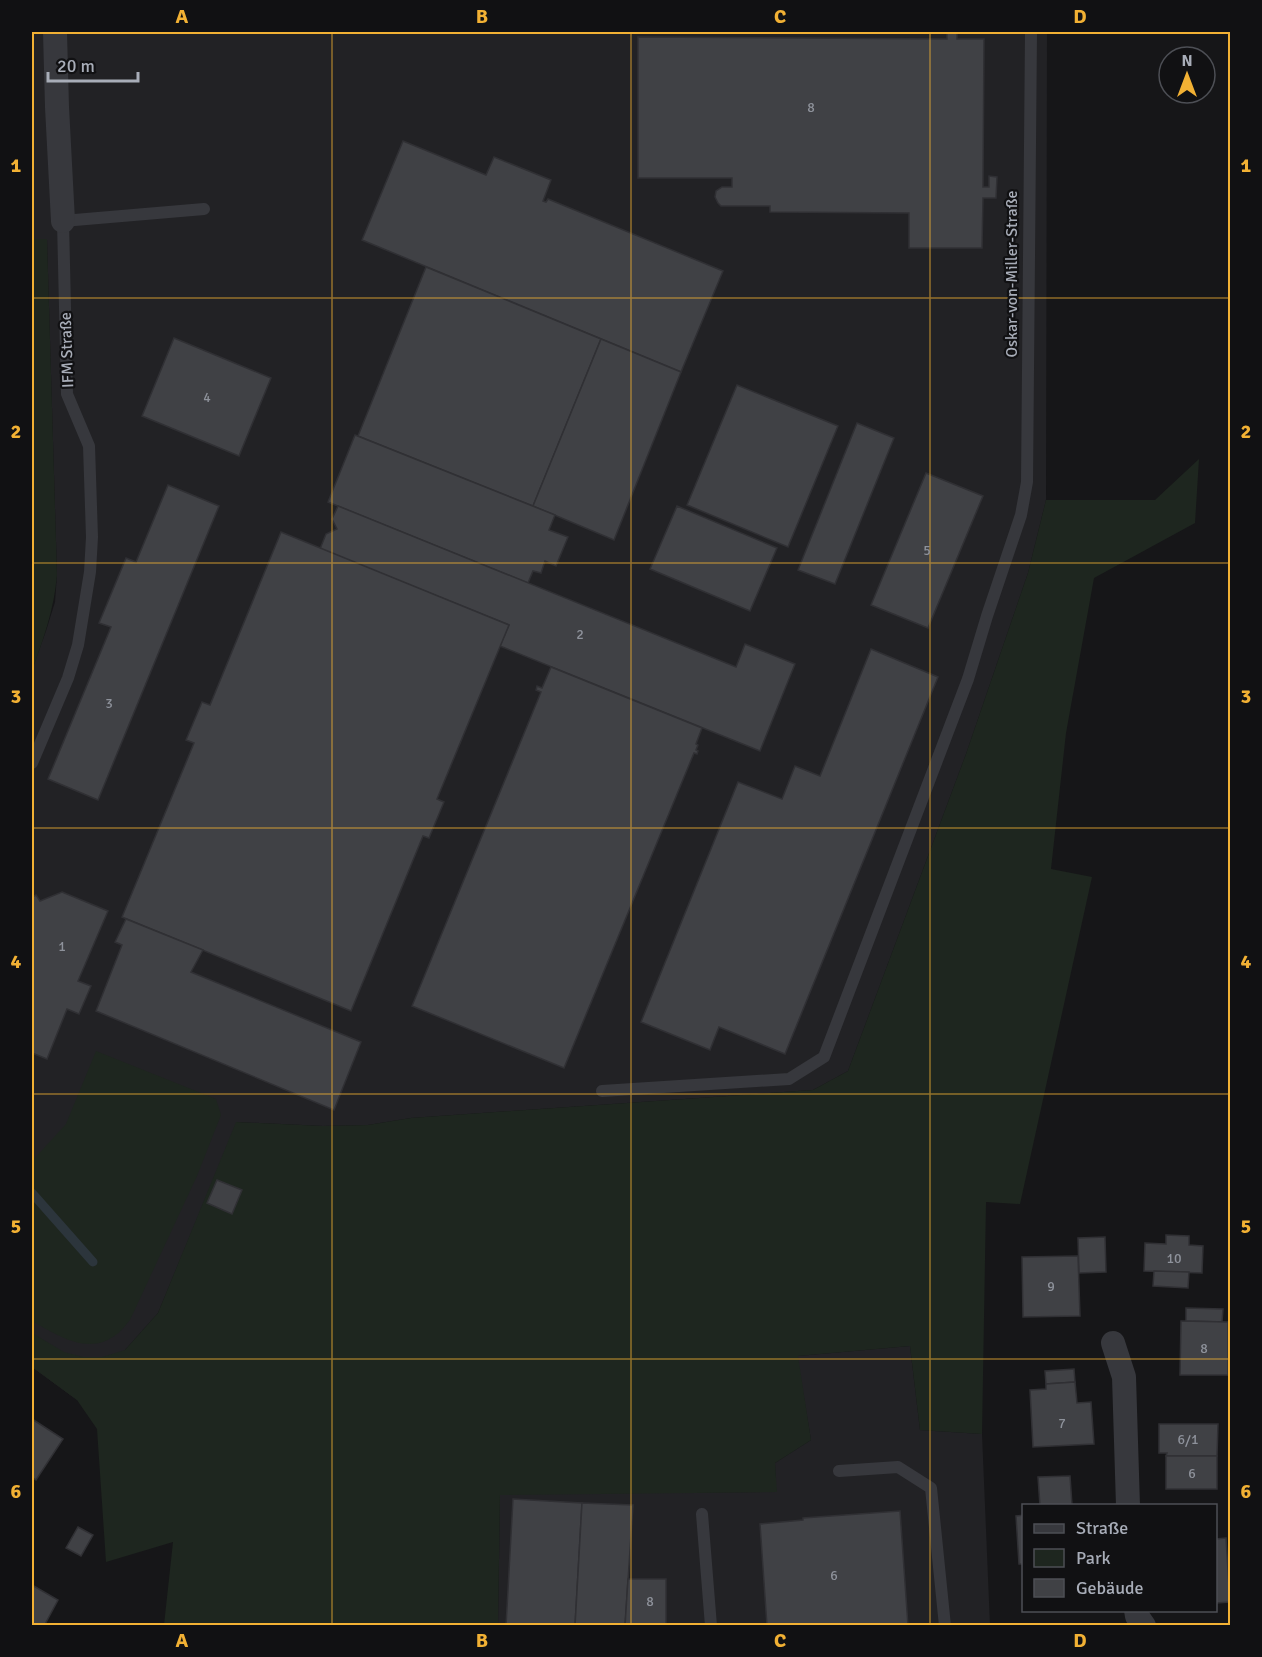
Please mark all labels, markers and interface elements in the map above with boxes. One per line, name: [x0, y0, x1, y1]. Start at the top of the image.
text: A: [176, 4, 189, 29]
text: B: [476, 4, 488, 29]
text: C: [774, 4, 786, 29]
text: D: [1073, 4, 1087, 29]
scale bar: [48, 45, 138, 83]
north arrow: [1157, 45, 1217, 105]
text: N: [1181, 51, 1193, 71]
text: 20 m: [57, 55, 95, 77]
house number: 8: [807, 99, 815, 116]
text: 1: [11, 153, 22, 178]
text: 1: [1241, 153, 1252, 178]
street label: Oskar-von-Miller-Straße: [1002, 190, 1022, 358]
street label: IFM Straße: [56, 312, 78, 388]
house number: 4: [203, 389, 211, 406]
text: 2: [11, 419, 21, 444]
text: 2: [1241, 419, 1251, 444]
house number: 5: [923, 542, 931, 559]
house number: 2: [576, 626, 584, 643]
text: 3: [11, 684, 21, 709]
text: 3: [1241, 684, 1251, 709]
house number: 3: [105, 695, 113, 712]
house number: 1: [58, 938, 66, 955]
text: 4: [11, 949, 22, 974]
text: 4: [1241, 949, 1252, 974]
text: 5: [11, 1214, 21, 1239]
text: 5: [1241, 1214, 1251, 1239]
house number: 10: [1166, 1250, 1182, 1267]
house number: 9: [1047, 1278, 1055, 1295]
house number: 8: [1200, 1340, 1208, 1357]
house number: 7: [1058, 1415, 1066, 1432]
house number: 6/1: [1177, 1431, 1199, 1448]
house number: 6: [1188, 1465, 1196, 1482]
text: 6: [11, 1479, 22, 1504]
text: 6: [1241, 1479, 1252, 1504]
legend: [1022, 1504, 1217, 1612]
text: Straße: [1076, 1517, 1128, 1539]
text: Park: [1076, 1547, 1111, 1569]
house number: 6: [830, 1567, 838, 1584]
text: Gebäude: [1076, 1577, 1144, 1599]
house number: 8: [646, 1593, 654, 1610]
text: A: [176, 1628, 189, 1653]
text: B: [476, 1628, 488, 1653]
text: C: [774, 1628, 786, 1653]
text: D: [1073, 1628, 1087, 1653]

